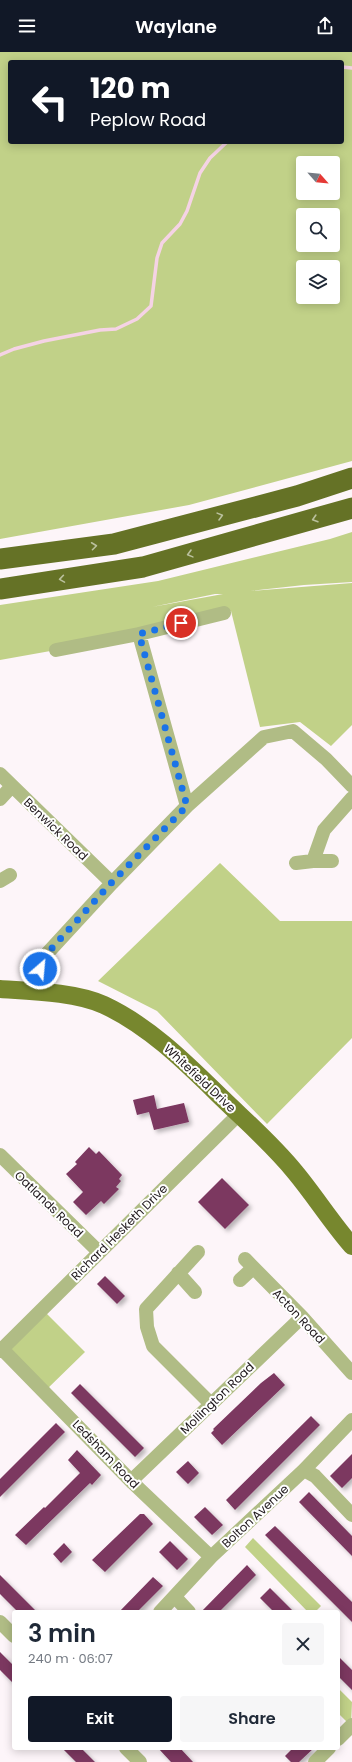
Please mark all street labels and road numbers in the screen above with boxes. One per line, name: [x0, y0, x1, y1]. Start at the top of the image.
street label: Benwick Road: [20, 794, 92, 864]
street label: Whitefield Drive: [160, 1040, 240, 1116]
street label: Oatlands Road: [11, 1167, 87, 1241]
street label: Richard Hesketh Drive: [67, 1180, 171, 1284]
street label: Acton Road: [269, 1285, 329, 1347]
street label: Mollington Road: [176, 1358, 258, 1438]
street label: Ledsham Road: [69, 1416, 143, 1492]
street label: Bolton Avenue: [218, 1480, 292, 1552]

